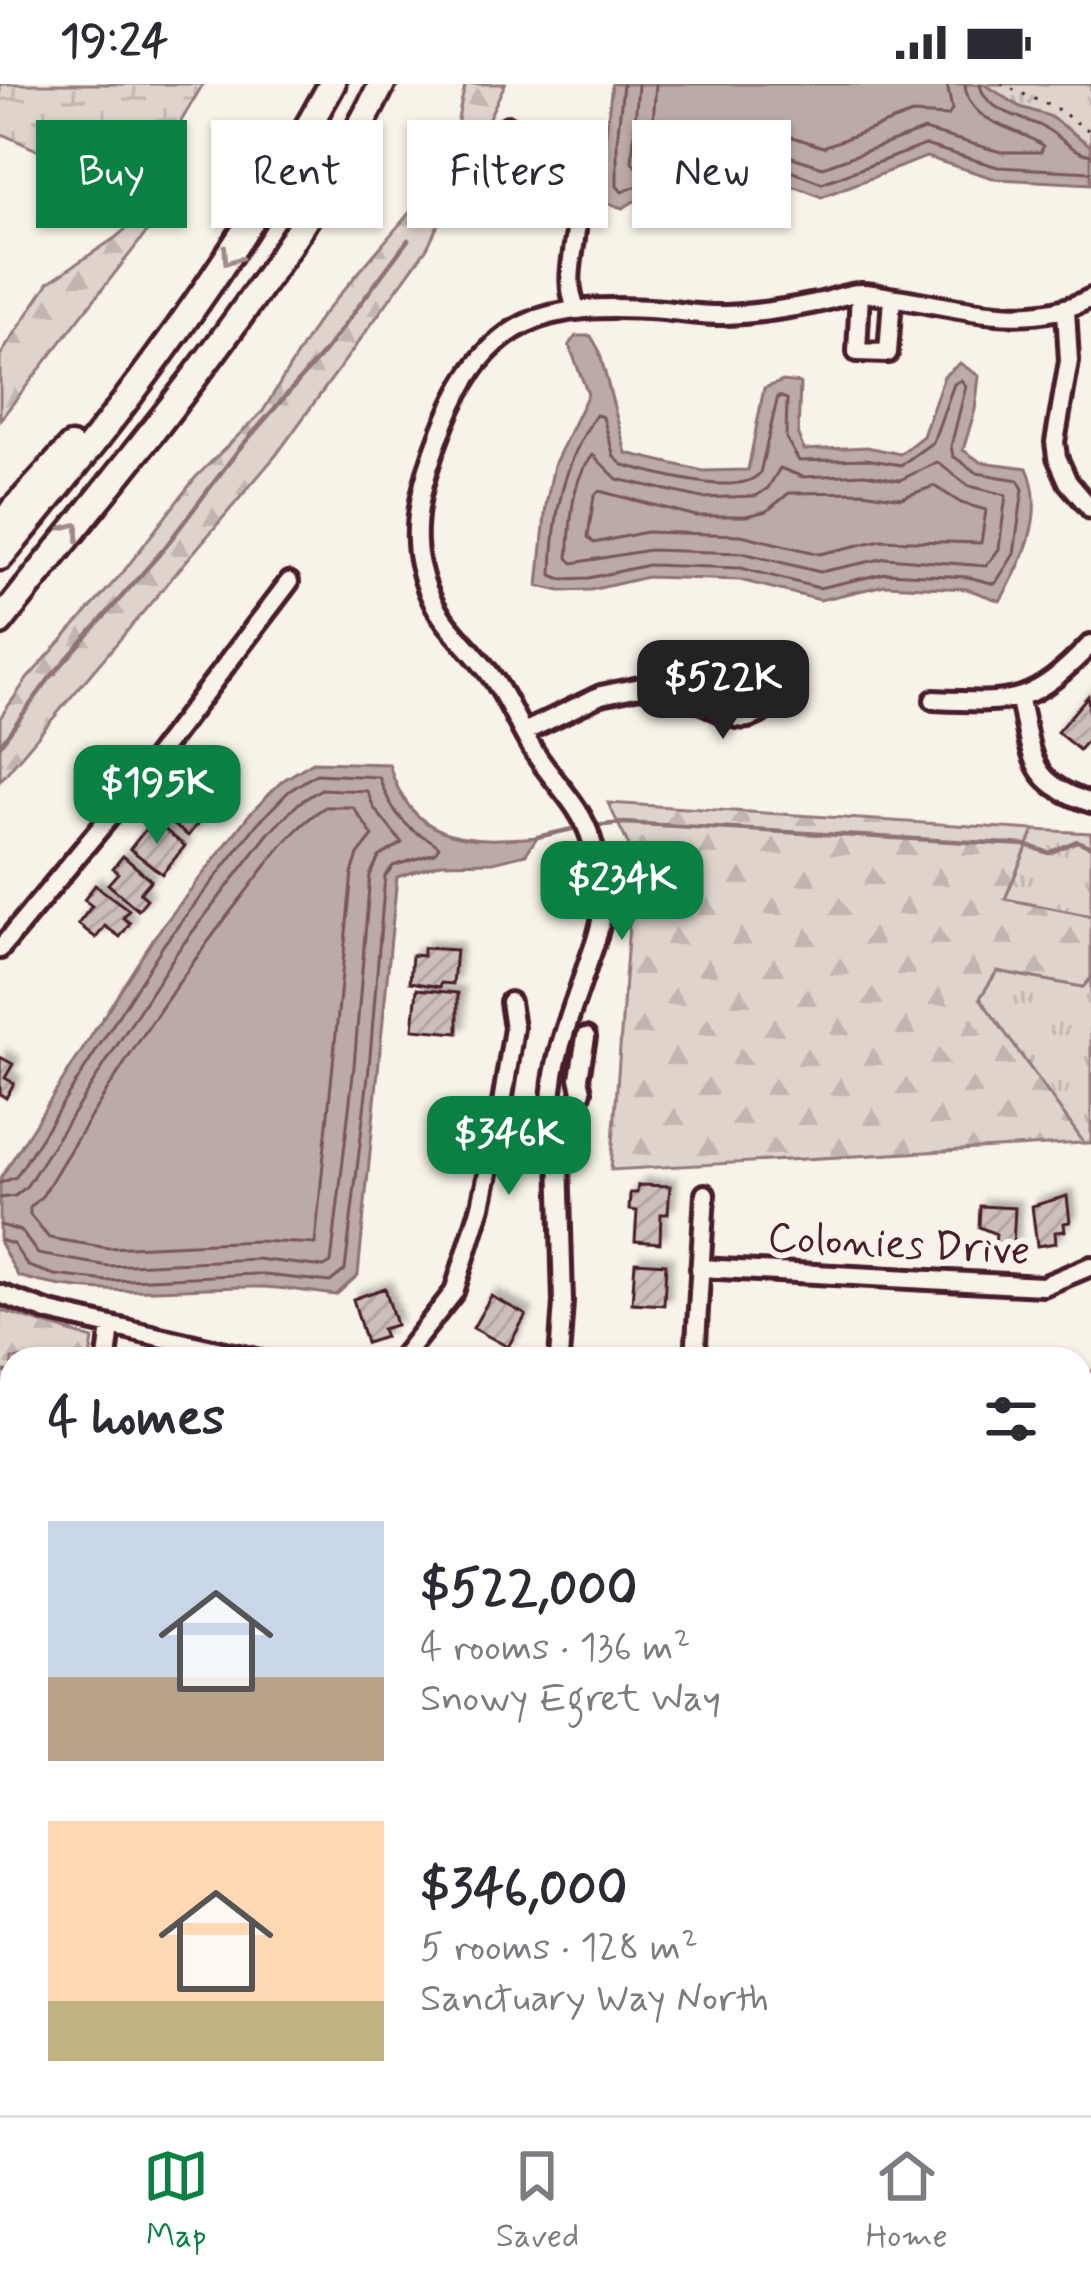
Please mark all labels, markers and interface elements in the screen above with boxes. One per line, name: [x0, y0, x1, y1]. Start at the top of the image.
text: 19:24: [60, 13, 168, 72]
chip: Buy: [36, 120, 187, 228]
chip: Rent: [211, 120, 383, 228]
chip: Filters: [407, 120, 608, 228]
chip: New: [632, 120, 791, 228]
one-way arrow: [223, 244, 245, 266]
one-way arrow: [59, 521, 80, 543]
pin: $522K: [639, 640, 807, 742]
text: $522K: [664, 653, 782, 704]
pin: $195K: [73, 745, 241, 847]
text: $195K: [101, 758, 213, 809]
pin: $234K: [538, 841, 706, 943]
text: $234K: [567, 854, 677, 905]
pin: $346K: [425, 1096, 593, 1198]
text: $346K: [454, 1109, 564, 1160]
street label: Colonies Drive: [766, 1211, 1032, 1280]
text: 4 homes: [48, 1386, 225, 1452]
icon: filters: [978, 1386, 1044, 1452]
text: $522,000: [420, 1557, 637, 1623]
icon: home: [144, 1569, 288, 1713]
text: 4 rooms · 136 m²: [420, 1623, 691, 1674]
text: Snowy Egret Way: [420, 1674, 721, 1725]
text: $346,000: [420, 1857, 627, 1923]
icon: home: [144, 1869, 288, 2013]
text: 5 rooms · 128 m²: [420, 1923, 698, 1974]
text: Sanctuary Way North: [420, 1974, 769, 2025]
tab: Map: [143, 2143, 209, 2259]
tab: Saved: [496, 2143, 579, 2259]
tab: Home: [866, 2143, 948, 2259]

